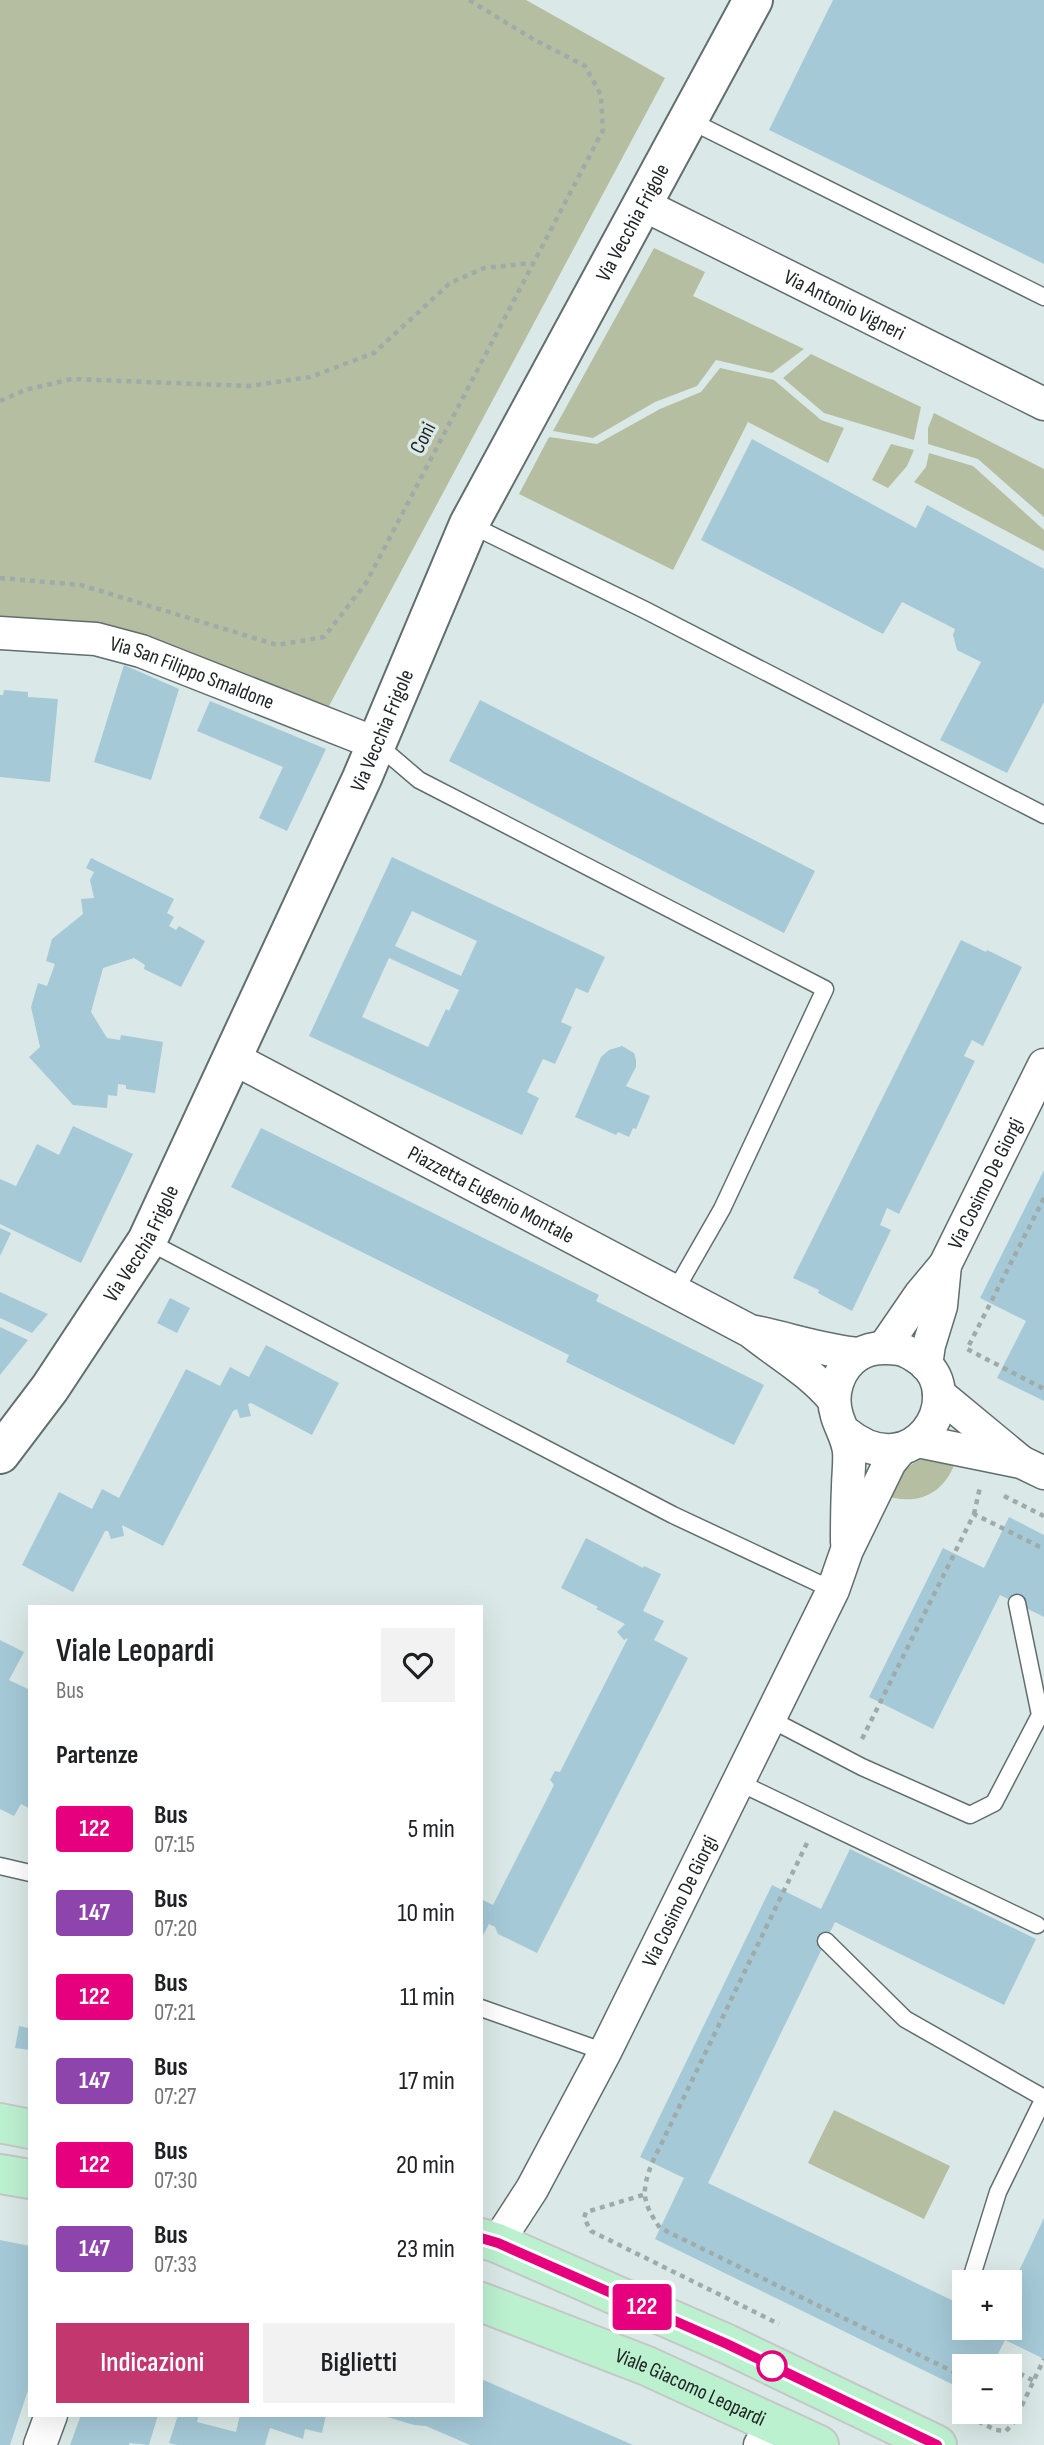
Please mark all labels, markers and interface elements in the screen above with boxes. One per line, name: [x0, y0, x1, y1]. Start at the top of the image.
street label: Via Vecchia Frigole: [590, 159, 674, 286]
street label: Via Antonio Vigneri: [780, 264, 909, 345]
street label: Coni: [405, 418, 441, 458]
street label: Via San Filippo Smaldone: [107, 631, 278, 715]
street label: Via Vecchia Frigole: [345, 666, 419, 796]
street label: Via Cosimo De Giorgi: [942, 1113, 1028, 1253]
street label: Piazzetta Eugenio Montale: [404, 1140, 579, 1248]
street label: Via Vecchia Frigole: [98, 1181, 184, 1306]
button: heart: [381, 1628, 455, 1702]
text: Viale Leopardi: [56, 1631, 214, 1671]
text: Bus: [56, 1677, 84, 1705]
text: Partenze: [56, 1740, 138, 1771]
text: Bus: [154, 1800, 188, 1831]
text: 122: [79, 1814, 110, 1843]
text: 5 min: [408, 1814, 455, 1845]
text: 07:15: [154, 1831, 195, 1859]
street label: Via Cosimo De Giorgi: [637, 1831, 723, 1971]
text: Bus: [154, 1884, 188, 1915]
text: 147: [79, 1898, 110, 1927]
text: 10 min: [398, 1898, 455, 1929]
text: 07:20: [154, 1915, 197, 1943]
text: Bus: [154, 1968, 188, 1999]
text: 122: [79, 1982, 110, 2011]
text: 11 min: [400, 1982, 455, 2013]
text: 07:21: [154, 1999, 195, 2027]
text: Bus: [154, 2052, 188, 2083]
text: 147: [79, 2066, 110, 2095]
text: 17 min: [399, 2066, 455, 2097]
text: 07:27: [154, 2083, 196, 2111]
text: Bus: [154, 2136, 188, 2167]
text: 122: [79, 2150, 110, 2179]
text: 20 min: [396, 2150, 455, 2181]
text: 07:30: [154, 2167, 198, 2195]
text: Bus: [154, 2220, 188, 2251]
text: 147: [79, 2234, 110, 2263]
text: 23 min: [397, 2234, 455, 2265]
text: 07:33: [154, 2251, 197, 2279]
map controls: [952, 2270, 1022, 2424]
button: +: [952, 2270, 1022, 2340]
line badge: 122: [602, 2284, 682, 2330]
text: 122: [627, 2292, 657, 2321]
button: Indicazioni: [56, 2323, 249, 2403]
button: Biglietti: [263, 2323, 455, 2403]
street label: Viale Giacomo Leopardi: [612, 2342, 770, 2431]
unlabelled marker: [757, 2351, 787, 2381]
button: −: [952, 2354, 1022, 2424]

